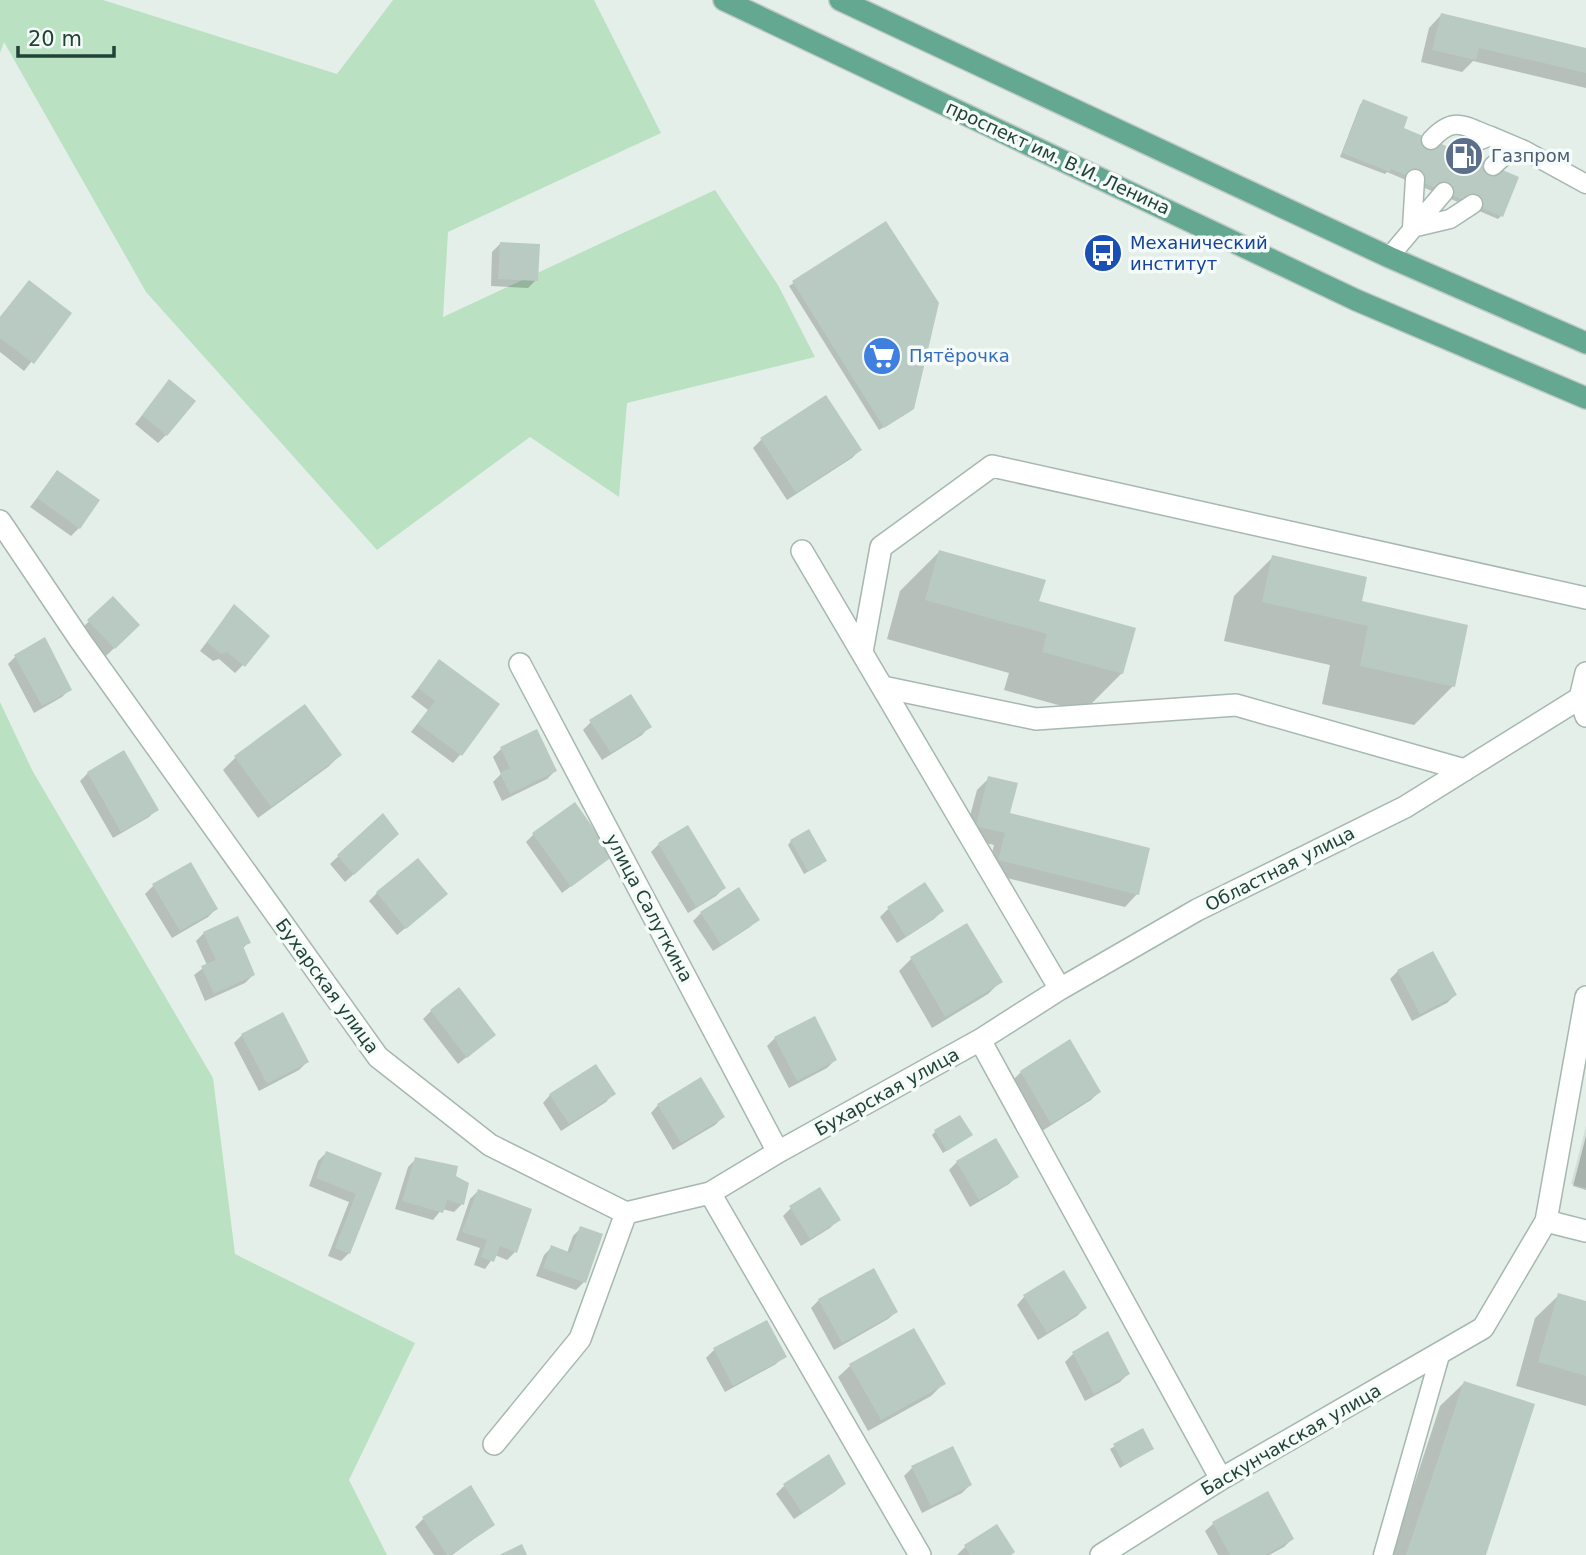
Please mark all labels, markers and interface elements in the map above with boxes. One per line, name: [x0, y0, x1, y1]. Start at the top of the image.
scale bar: [18, 14, 114, 58]
text: 20 m: [28, 27, 82, 51]
street label: проспект им. В.И. Ленина: [943, 96, 1173, 219]
fuel station icon: Газпром: [1443, 135, 1485, 177]
place label: Газпром: [1491, 145, 1570, 166]
bus stop icon: Механический институт: [1082, 232, 1124, 274]
place label: Механический институт: [1130, 232, 1268, 274]
supermarket icon: Пятёрочка: [861, 335, 903, 377]
place label: Пятёрочка: [909, 345, 1010, 366]
street label: Областная улица: [1202, 822, 1358, 915]
street label: улица Салуткина: [602, 830, 697, 985]
street label: Бухарская улица: [271, 914, 383, 1057]
street label: Бухарская улица: [811, 1043, 963, 1140]
street label: Баскунчакская улица: [1197, 1379, 1385, 1500]

